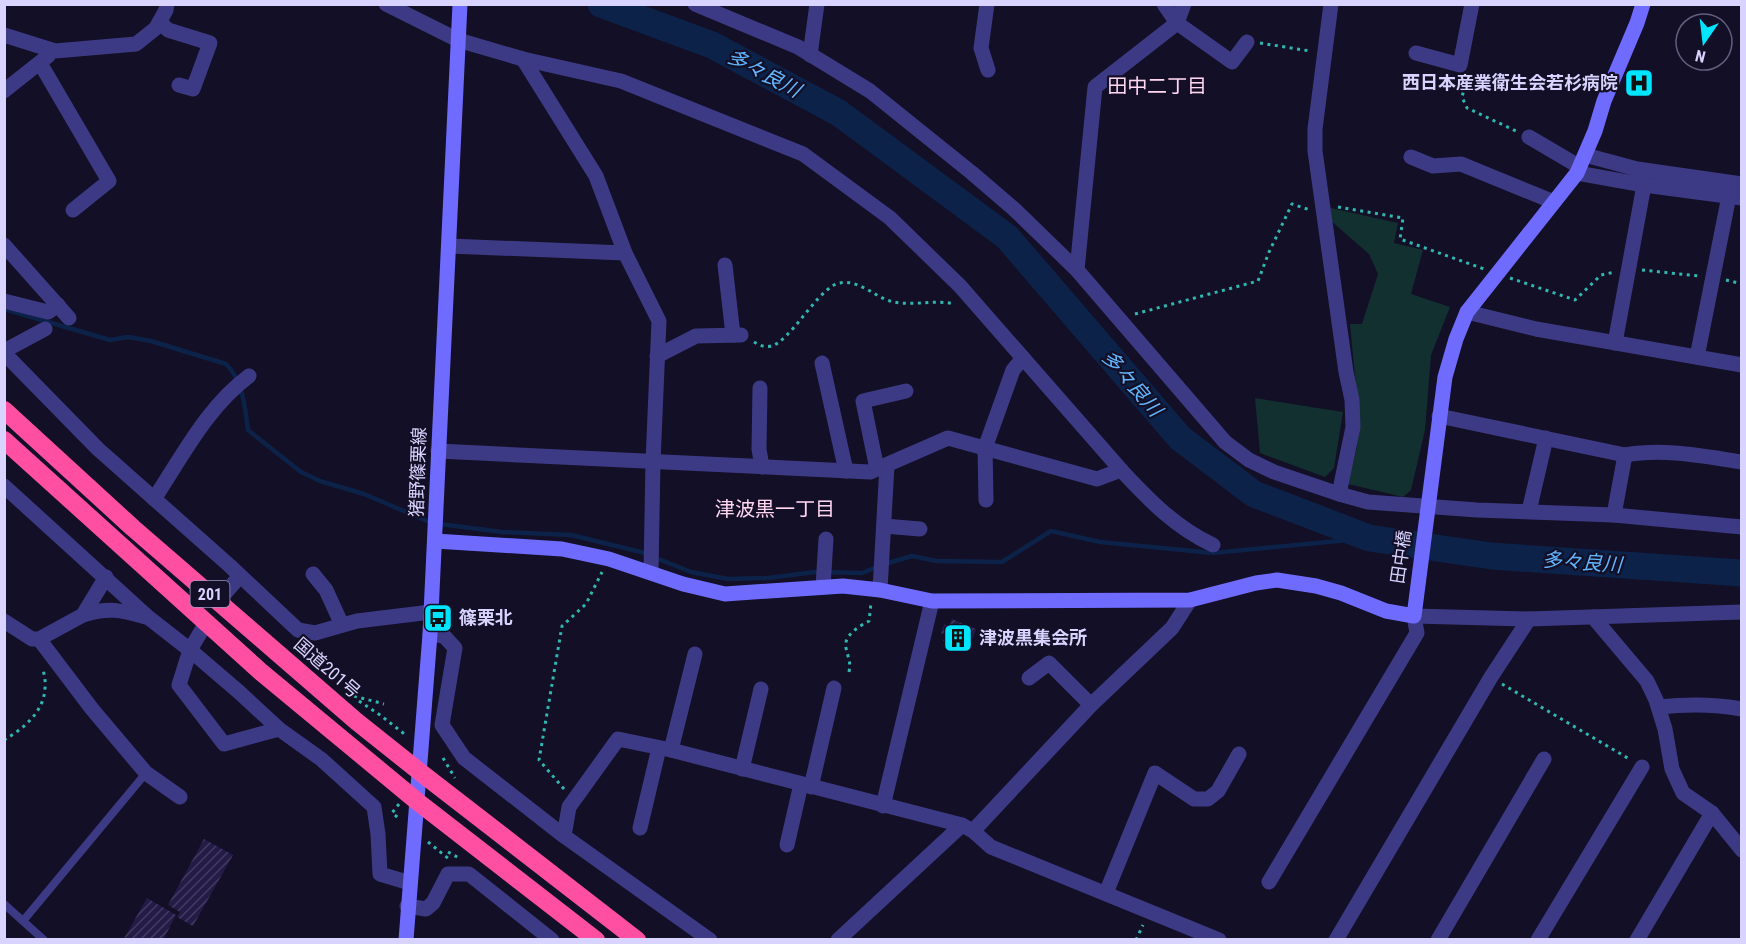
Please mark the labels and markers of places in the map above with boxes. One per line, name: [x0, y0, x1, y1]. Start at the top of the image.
hospital icon: 西日本産業衛生会若杉病院: [1623, 67, 1655, 99]
place label: 西日本産業衛生会若杉病院: [1402, 72, 1618, 93]
bus stop icon: 篠栗北: [422, 602, 454, 634]
place label: 篠栗北: [459, 607, 513, 628]
building icon: 津波黒集会所: [942, 622, 974, 654]
place label: 津波黒集会所: [979, 627, 1087, 648]

